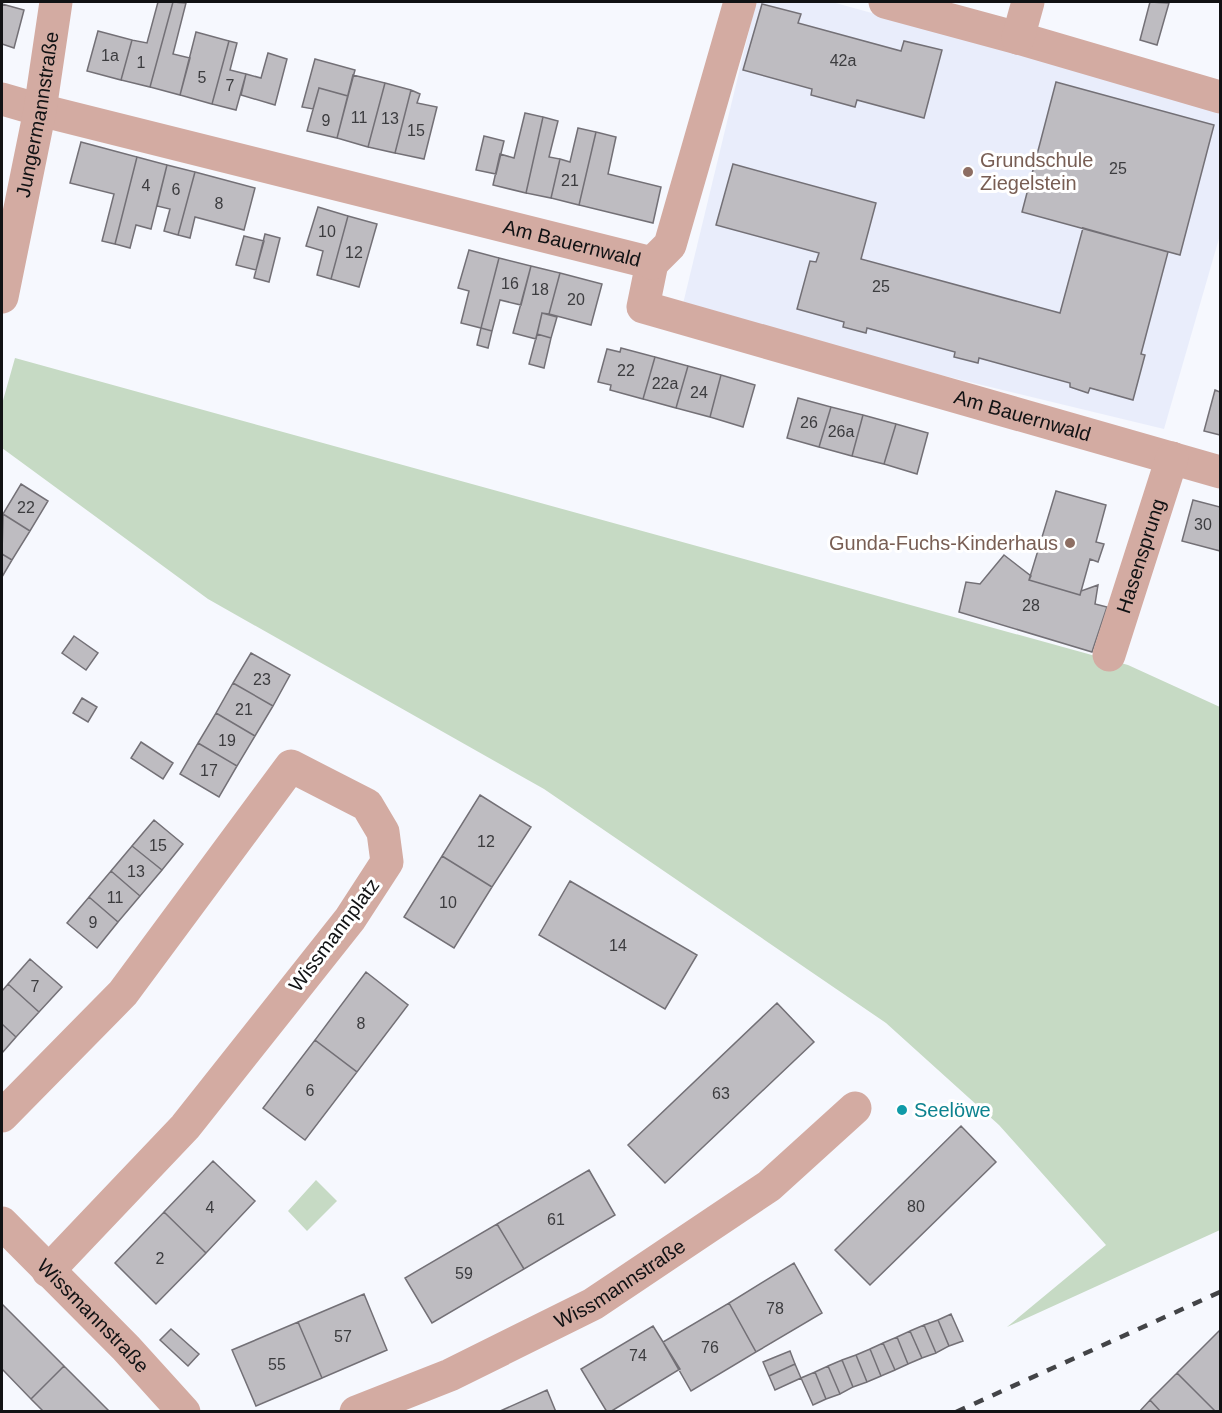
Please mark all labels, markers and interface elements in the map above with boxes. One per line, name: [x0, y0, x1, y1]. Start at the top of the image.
street label: Jungermannstraße: [12, 30, 62, 199]
house number: 1a: [101, 47, 119, 64]
house number: 42a: [830, 52, 856, 69]
house number: 1: [137, 54, 146, 71]
house number: 5: [198, 69, 207, 86]
house number: 7: [226, 77, 235, 94]
house number: 11: [351, 109, 367, 126]
house number: 13: [381, 110, 399, 127]
house number: 9: [322, 112, 331, 129]
house number: 15: [407, 122, 425, 139]
place label: Grundschule Ziegelstein: [980, 149, 1093, 194]
house number: 25: [1109, 160, 1127, 177]
marker: Grundschule Ziegelstein: [961, 165, 975, 179]
house number: 21: [561, 172, 579, 189]
house number: 4: [142, 177, 151, 194]
house number: 6: [172, 181, 181, 198]
house number: 8: [215, 195, 224, 212]
street label: Am Bauernwald: [501, 215, 643, 271]
house number: 10: [318, 223, 336, 240]
house number: 12: [345, 244, 363, 261]
house number: 16: [501, 275, 519, 292]
house number: 25: [872, 278, 890, 295]
house number: 18: [531, 281, 549, 298]
house number: 20: [567, 291, 585, 308]
house number: 22: [617, 362, 635, 379]
house number: 22a: [652, 375, 678, 392]
house number: 24: [690, 384, 708, 401]
street label: Am Bauernwald: [952, 386, 1093, 446]
house number: 26: [800, 414, 818, 431]
house number: 26a: [828, 423, 854, 440]
street label: Hasensprung: [1112, 496, 1169, 616]
house number: 22: [17, 499, 35, 516]
house number: 30: [1194, 516, 1212, 533]
place label: Gunda-Fuchs-Kinderhaus: [829, 532, 1058, 554]
marker: Gunda-Fuchs-Kinderhaus: [1063, 536, 1077, 550]
house number: 28: [1022, 597, 1040, 614]
house number: 23: [253, 671, 271, 688]
house number: 21: [235, 701, 253, 718]
house number: 19: [218, 732, 236, 749]
house number: 17: [200, 762, 218, 779]
house number: 12: [477, 833, 495, 850]
house number: 15: [149, 837, 167, 854]
house number: 13: [127, 863, 145, 880]
street label: Wissmannplatz: [284, 874, 384, 996]
house number: 11: [107, 889, 123, 906]
house number: 10: [439, 894, 457, 911]
house number: 9: [89, 914, 98, 931]
house number: 14: [609, 937, 627, 954]
house number: 7: [31, 978, 40, 995]
house number: 8: [357, 1015, 366, 1032]
house number: 6: [306, 1082, 315, 1099]
house number: 63: [712, 1085, 730, 1102]
place label: Seelöwe: [914, 1099, 991, 1121]
marker: Seelöwe: [895, 1103, 909, 1117]
house number: 80: [907, 1198, 925, 1215]
house number: 4: [206, 1199, 215, 1216]
house number: 61: [547, 1211, 565, 1228]
street label: Wissmannstraße: [551, 1235, 689, 1332]
house number: 2: [156, 1250, 165, 1267]
street label: Wissmannstraße: [33, 1254, 154, 1377]
house number: 59: [455, 1265, 473, 1282]
house number: 78: [766, 1300, 784, 1317]
house number: 57: [334, 1328, 352, 1345]
house number: 76: [701, 1339, 719, 1356]
house number: 74: [629, 1347, 647, 1364]
house number: 55: [268, 1356, 286, 1373]

